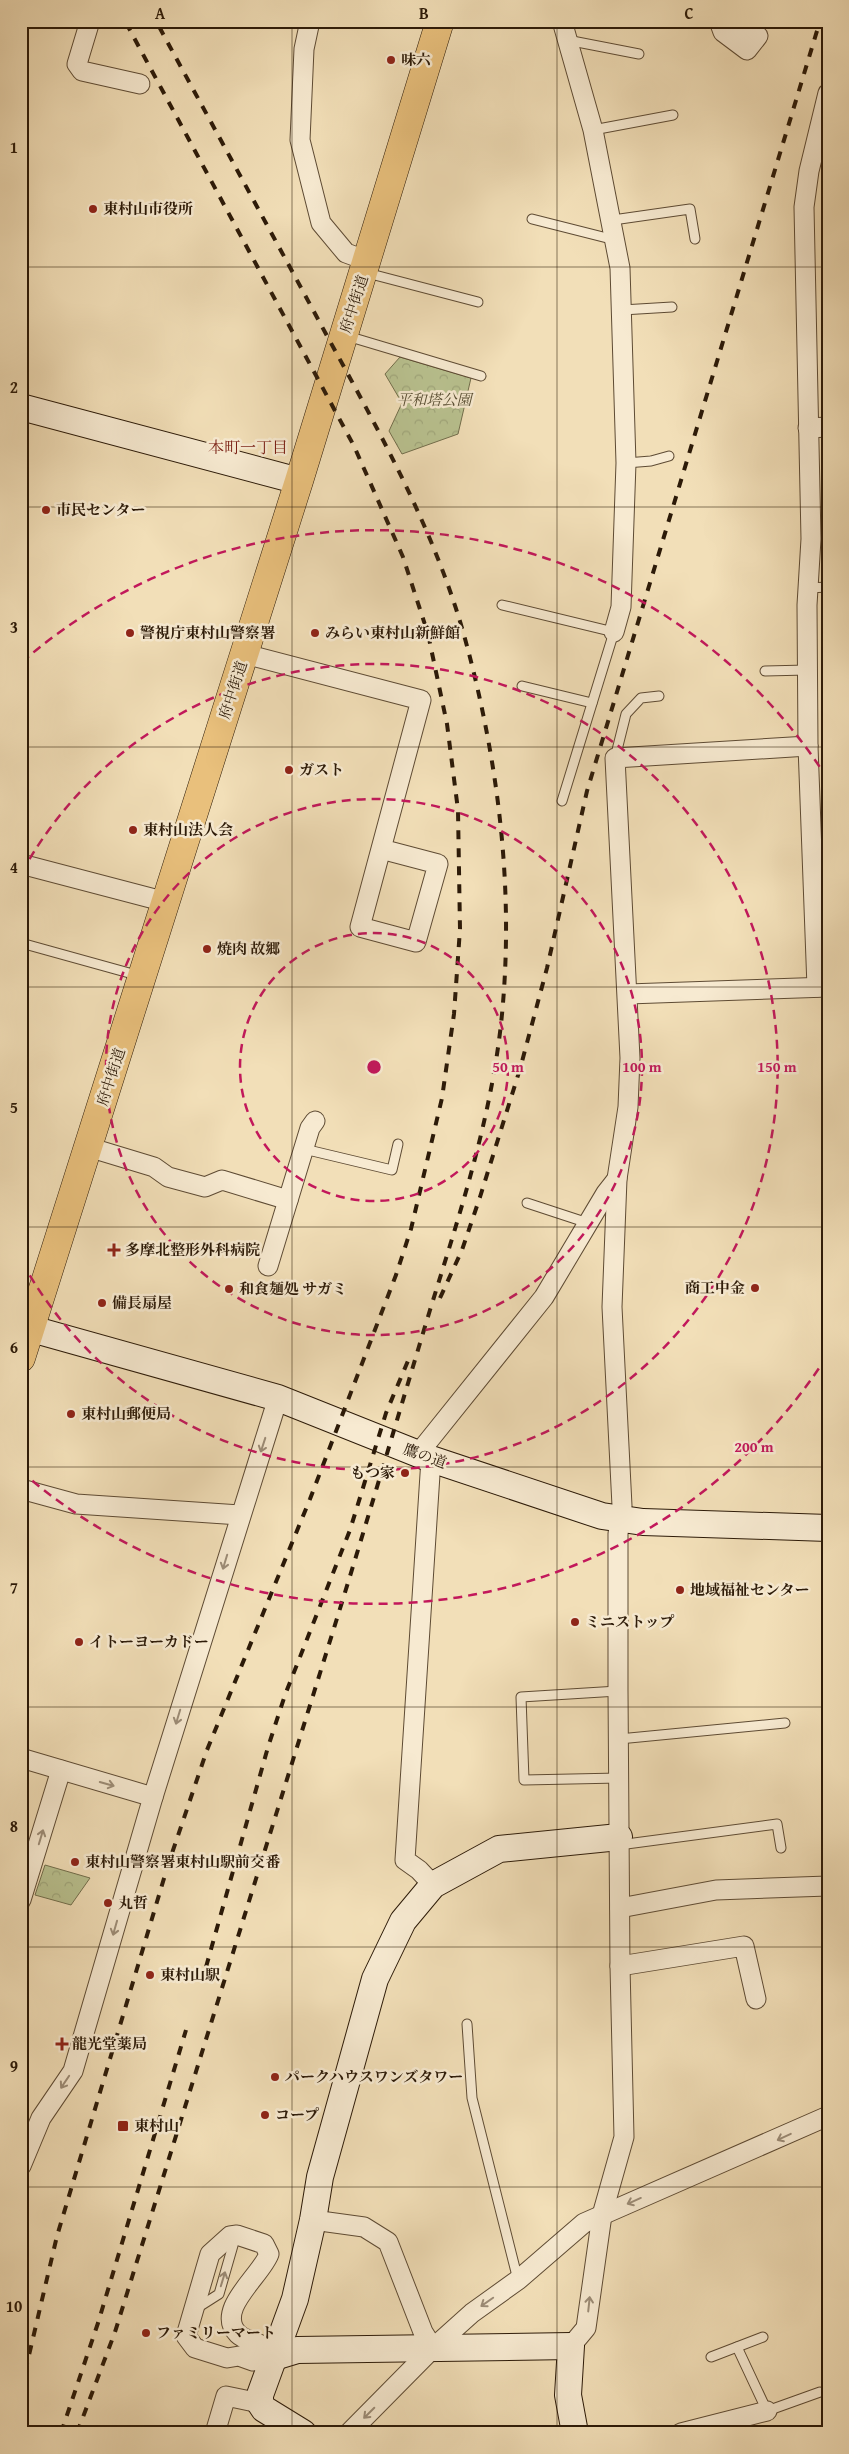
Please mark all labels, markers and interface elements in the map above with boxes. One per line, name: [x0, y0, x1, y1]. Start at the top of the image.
text: A: [155, 1, 166, 25]
text: B: [419, 1, 429, 25]
text: C: [684, 1, 694, 25]
place label: 味六: [401, 49, 431, 70]
marker: 味六: [385, 54, 397, 66]
text: 1: [10, 135, 18, 159]
place label: 東村山市役所: [103, 198, 193, 219]
marker: 東村山市役所: [87, 203, 99, 215]
street label: 府中街道: [334, 272, 373, 336]
text: 2: [10, 375, 18, 399]
park label: 平和塔公園: [396, 389, 474, 410]
district label: 本町一丁目: [208, 435, 288, 459]
place label: 市民センター: [56, 499, 145, 520]
marker: 市民センター: [40, 504, 52, 516]
text: 3: [10, 615, 18, 639]
place label: 警視庁東村山警察署: [140, 622, 275, 643]
place label: みらい東村山新鮮館: [325, 622, 460, 643]
marker: 警視庁東村山警察署: [124, 627, 136, 639]
marker: みらい東村山新鮮館: [309, 627, 321, 639]
street label: 府中街道: [213, 658, 252, 722]
place label: ガスト: [299, 759, 344, 780]
marker: ガスト: [283, 764, 295, 776]
place label: 東村山法人会: [143, 819, 233, 840]
marker: 東村山法人会: [127, 824, 139, 836]
text: 4: [10, 855, 18, 879]
place label: 焼肉 故郷: [217, 938, 280, 959]
marker: 焼肉 故郷: [201, 943, 213, 955]
street label: 府中街道: [91, 1045, 130, 1109]
text: 50 m: [492, 1056, 524, 1077]
text: 100 m: [622, 1056, 662, 1077]
text: 150 m: [757, 1056, 797, 1077]
centre of rings: [365, 1058, 383, 1076]
text: 5: [10, 1095, 18, 1119]
place label: 多摩北整形外科病院: [125, 1239, 260, 1260]
marker: 多摩北整形外科病院: [107, 1243, 121, 1257]
place label: 商工中金: [685, 1277, 745, 1298]
place label: 和食麺処 サガミ: [239, 1278, 347, 1299]
marker: 商工中金: [749, 1282, 761, 1294]
marker: 和食麺処 サガミ: [223, 1283, 235, 1295]
place label: 備長扇屋: [112, 1292, 172, 1313]
marker: 備長扇屋: [96, 1297, 108, 1309]
text: 6: [10, 1335, 18, 1359]
place label: 東村山郵便局: [81, 1403, 171, 1424]
marker: 東村山郵便局: [65, 1408, 77, 1420]
one-way arrow: [257, 1436, 267, 1452]
text: 200 m: [734, 1436, 774, 1457]
street label: 鷹の道: [400, 1438, 450, 1473]
place label: もつ家: [350, 1462, 395, 1483]
marker: もつ家: [399, 1467, 411, 1479]
one-way arrow: [220, 1554, 230, 1570]
text: 7: [10, 1575, 18, 1599]
place label: 地域福祉センター: [690, 1579, 809, 1600]
marker: 地域福祉センター: [674, 1584, 686, 1596]
place label: ミニストップ: [585, 1611, 675, 1632]
marker: ミニストップ: [569, 1616, 581, 1628]
place label: イトーヨーカドー: [89, 1631, 209, 1652]
marker: イトーヨーカドー: [73, 1636, 85, 1648]
one-way arrow: [172, 1709, 182, 1725]
one-way arrow: [99, 1779, 115, 1789]
text: 8: [10, 1814, 18, 1838]
one-way arrow: [36, 1829, 46, 1845]
place label: 東村山警察署東村山駅前交番: [85, 1851, 281, 1872]
marker: 東村山警察署東村山駅前交番: [69, 1856, 81, 1868]
place label: 丸哲: [118, 1892, 148, 1913]
marker: 丸哲: [102, 1897, 114, 1909]
one-way arrow: [109, 1919, 119, 1935]
place label: 東村山駅: [160, 1964, 220, 1985]
marker: 東村山駅: [144, 1969, 156, 1981]
place label: 龍光堂薬局: [72, 2033, 147, 2054]
marker: 龍光堂薬局: [56, 2038, 68, 2050]
text: 9: [10, 2054, 18, 2078]
place label: パークハウスワンズタワー: [285, 2066, 463, 2087]
marker: パークハウスワンズタワー: [269, 2071, 281, 2083]
one-way arrow: [60, 2075, 70, 2089]
place label: コープ: [275, 2104, 319, 2125]
marker: コープ: [259, 2109, 271, 2121]
place label: 東村山: [134, 2115, 179, 2136]
marker: 東村山: [116, 2119, 130, 2133]
one-way arrow: [777, 2132, 792, 2142]
one-way arrow: [627, 2196, 642, 2206]
one-way arrow: [219, 2272, 229, 2288]
text: 10: [6, 2294, 22, 2318]
one-way arrow: [584, 2296, 594, 2312]
one-way arrow: [481, 2297, 495, 2307]
place label: ファミリーマート: [156, 2322, 276, 2343]
marker: ファミリーマート: [140, 2327, 152, 2339]
one-way arrow: [362, 2407, 375, 2419]

